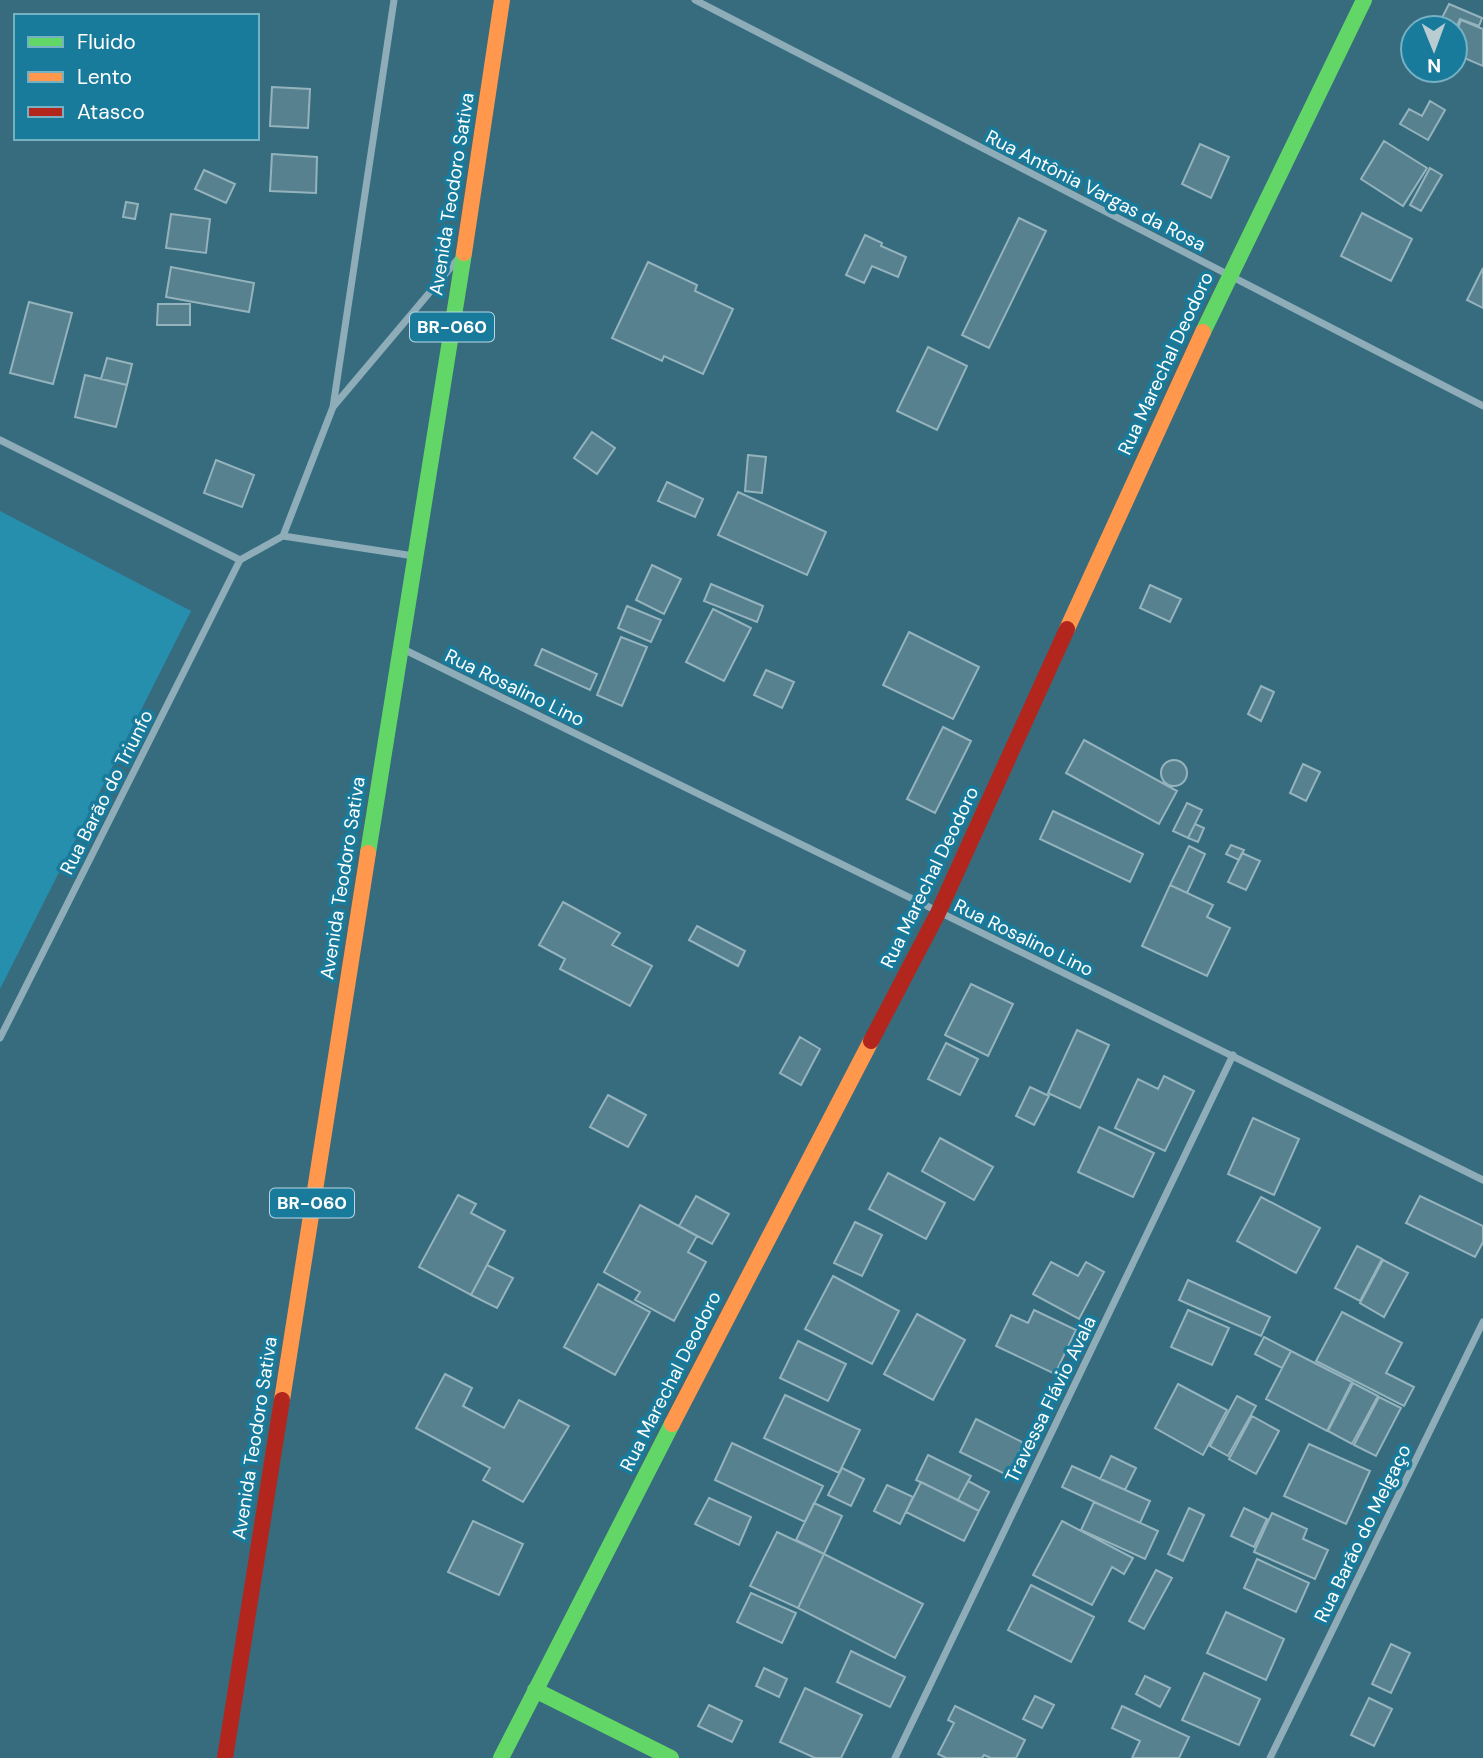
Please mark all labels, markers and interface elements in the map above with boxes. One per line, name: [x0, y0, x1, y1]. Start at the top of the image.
legend: [14, 14, 259, 140]
north arrow: [1399, 14, 1469, 84]
text: Fluido: [77, 28, 136, 56]
text: N: [1427, 53, 1441, 78]
text: Lento: [77, 63, 132, 91]
street label: Avenida Teodoro Sativa: [423, 91, 480, 297]
text: Atasco: [77, 98, 145, 126]
street label: Rua Antônia Vargas da Rosa: [981, 124, 1210, 257]
street label: Rua Marechal Deodoro: [1112, 268, 1219, 459]
road number: BR-060: [410, 312, 494, 342]
street label: Rua Rosalino Lino: [441, 643, 589, 732]
street label: Rua Barão do Triunfo: [54, 706, 159, 879]
street label: Avenida Teodoro Sativa: [314, 775, 371, 981]
street label: Rua Marechal Deodoro: [875, 782, 984, 972]
street label: Rua Rosalino Lino: [950, 893, 1098, 982]
road number: BR-060: [270, 1188, 354, 1218]
street label: Rua Marechal Deodoro: [614, 1287, 727, 1476]
street label: Travessa Flávio Avala: [999, 1312, 1102, 1487]
street label: Avenida Teodoro Sativa: [226, 1335, 283, 1541]
street label: Rua Barão do Melgaço: [1308, 1440, 1417, 1626]

